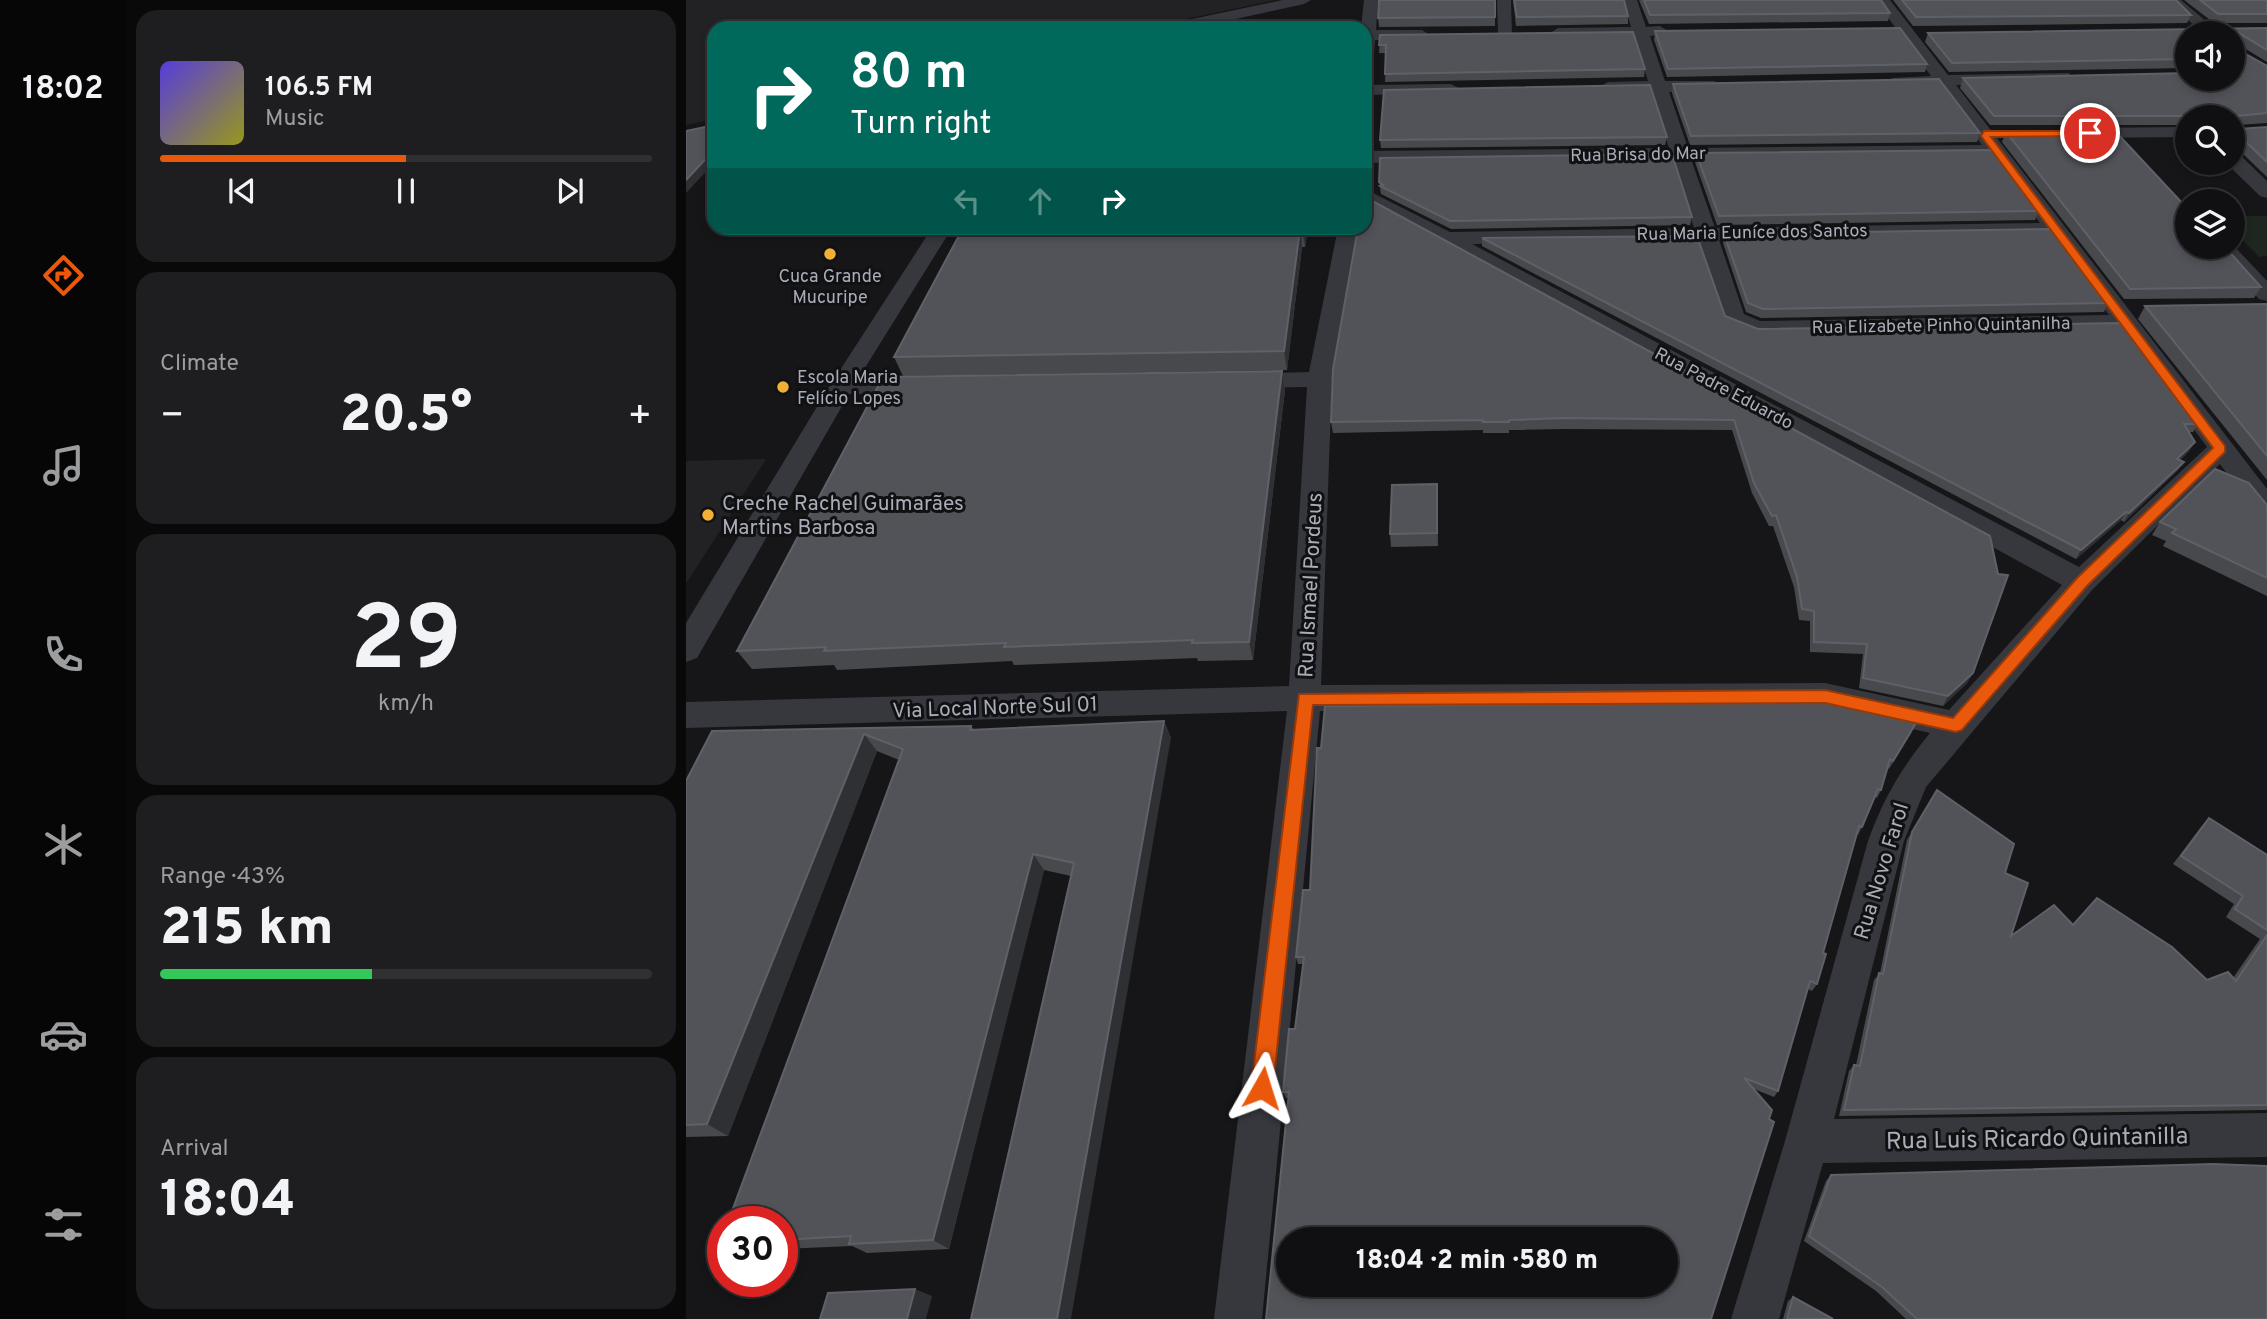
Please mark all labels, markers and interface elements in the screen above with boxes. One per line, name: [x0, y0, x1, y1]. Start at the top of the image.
map controls: [2175, 21, 2245, 259]
button: sound: [2175, 21, 2245, 91]
text: 80 m: [850, 44, 967, 106]
icon: right: [735, 49, 826, 140]
text: 18:02: [22, 70, 104, 110]
text: 106.5 FM: [265, 72, 373, 105]
pin: [2060, 103, 2120, 163]
text: Music: [265, 105, 325, 134]
text: Turn right: [850, 105, 992, 145]
button: search: [2175, 105, 2245, 175]
icon: arrive: [2071, 114, 2109, 152]
street label: Rua Brisa do Mar: [1570, 143, 1706, 168]
icon: previous: [223, 172, 261, 210]
icon: pause: [387, 172, 425, 210]
icon: next: [551, 172, 589, 210]
icon: left: [948, 182, 986, 220]
icon: ahead: [1021, 182, 1059, 220]
icon: right: [1094, 182, 1132, 220]
button: layers: [2175, 189, 2245, 259]
street label: Rua Maria Euníce dos Santos: [1636, 220, 1868, 247]
marker: Cuca Grande Mucuripe: [822, 246, 838, 262]
icon: directions: [39, 251, 88, 300]
place label: Cuca Grande Mucuripe: [778, 266, 882, 310]
street label: Rua Elizabete Pinho Quintanilha: [1812, 313, 2071, 340]
street label: Rua Padre Eduardo: [1650, 343, 1797, 436]
text: Climate: [160, 350, 239, 379]
place label: Escola Maria Felício Lopes: [797, 367, 901, 411]
marker: Escola Maria Felício Lopes: [775, 379, 791, 395]
text: 20.5°: [340, 384, 472, 450]
text: −: [160, 393, 185, 442]
text: +: [627, 393, 652, 442]
icon: music: [39, 441, 88, 490]
place label: Creche Rachel Guimarães Martins Barbosa: [722, 491, 964, 542]
street label: Rua Ismael Pordeus: [1293, 492, 1330, 678]
marker: Creche Rachel Guimarães Martins Barbosa: [700, 507, 716, 523]
text: 29: [350, 587, 462, 702]
icon: phone: [39, 630, 88, 679]
text: km/h: [378, 690, 434, 719]
street label: Via Local Norte Sul 01: [892, 691, 1098, 726]
street label: Rua Novo Farol: [1849, 800, 1916, 943]
icon: climate: [39, 820, 88, 869]
text: Range · 43%: [160, 863, 285, 892]
text: 215 km: [160, 897, 334, 963]
icon: car: [39, 1010, 88, 1059]
position arrow: [1225, 1051, 1299, 1125]
street label: Rua Luis Ricardo Quintanilla: [1886, 1122, 2188, 1158]
text: Arrival: [160, 1135, 229, 1164]
text: 18:04: [160, 1169, 296, 1235]
icon: filters: [39, 1200, 88, 1249]
speed limit sign: 30: [707, 1206, 798, 1297]
text: 18:04 · 2 min · 580 m: [1356, 1245, 1598, 1278]

